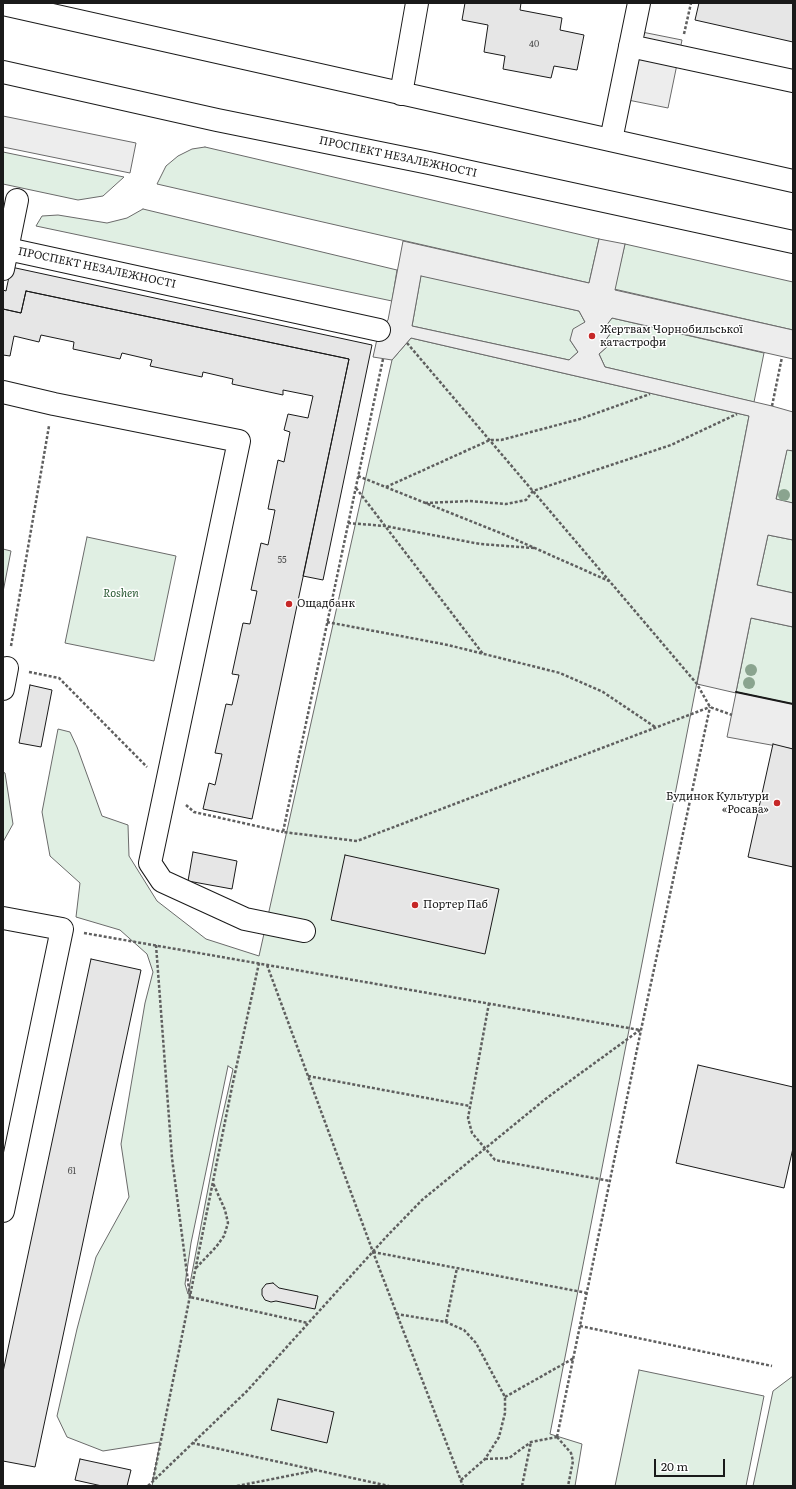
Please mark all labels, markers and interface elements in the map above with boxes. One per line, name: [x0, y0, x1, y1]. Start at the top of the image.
house number: 40: [529, 39, 539, 49]
street label: ПРОСПЕКТ НЕЗАЛЕЖНОСТІ: [318, 134, 478, 180]
street label: ПРОСПЕКТ НЕЗАЛЕЖНОСТІ: [17, 245, 177, 291]
place label: Жертвам Чорнобильської катастрофи: [600, 323, 743, 349]
marker: Жертвам Чорнобильської катастрофи: [587, 331, 597, 341]
house number: 55: [277, 555, 287, 565]
park label: Roshen: [103, 587, 139, 601]
place label: Ощадбанк: [297, 597, 355, 611]
marker: Ощадбанк: [284, 599, 294, 609]
place label: Будинок Культури «Росава»: [666, 790, 769, 816]
marker: Будинок Культури «Росава»: [772, 798, 782, 808]
place label: Портер Паб: [423, 898, 488, 912]
marker: Портер Паб: [410, 900, 420, 910]
house number: 61: [68, 1166, 76, 1176]
scale bar: [656, 1451, 727, 1477]
text: 20 m: [661, 1457, 688, 1475]

